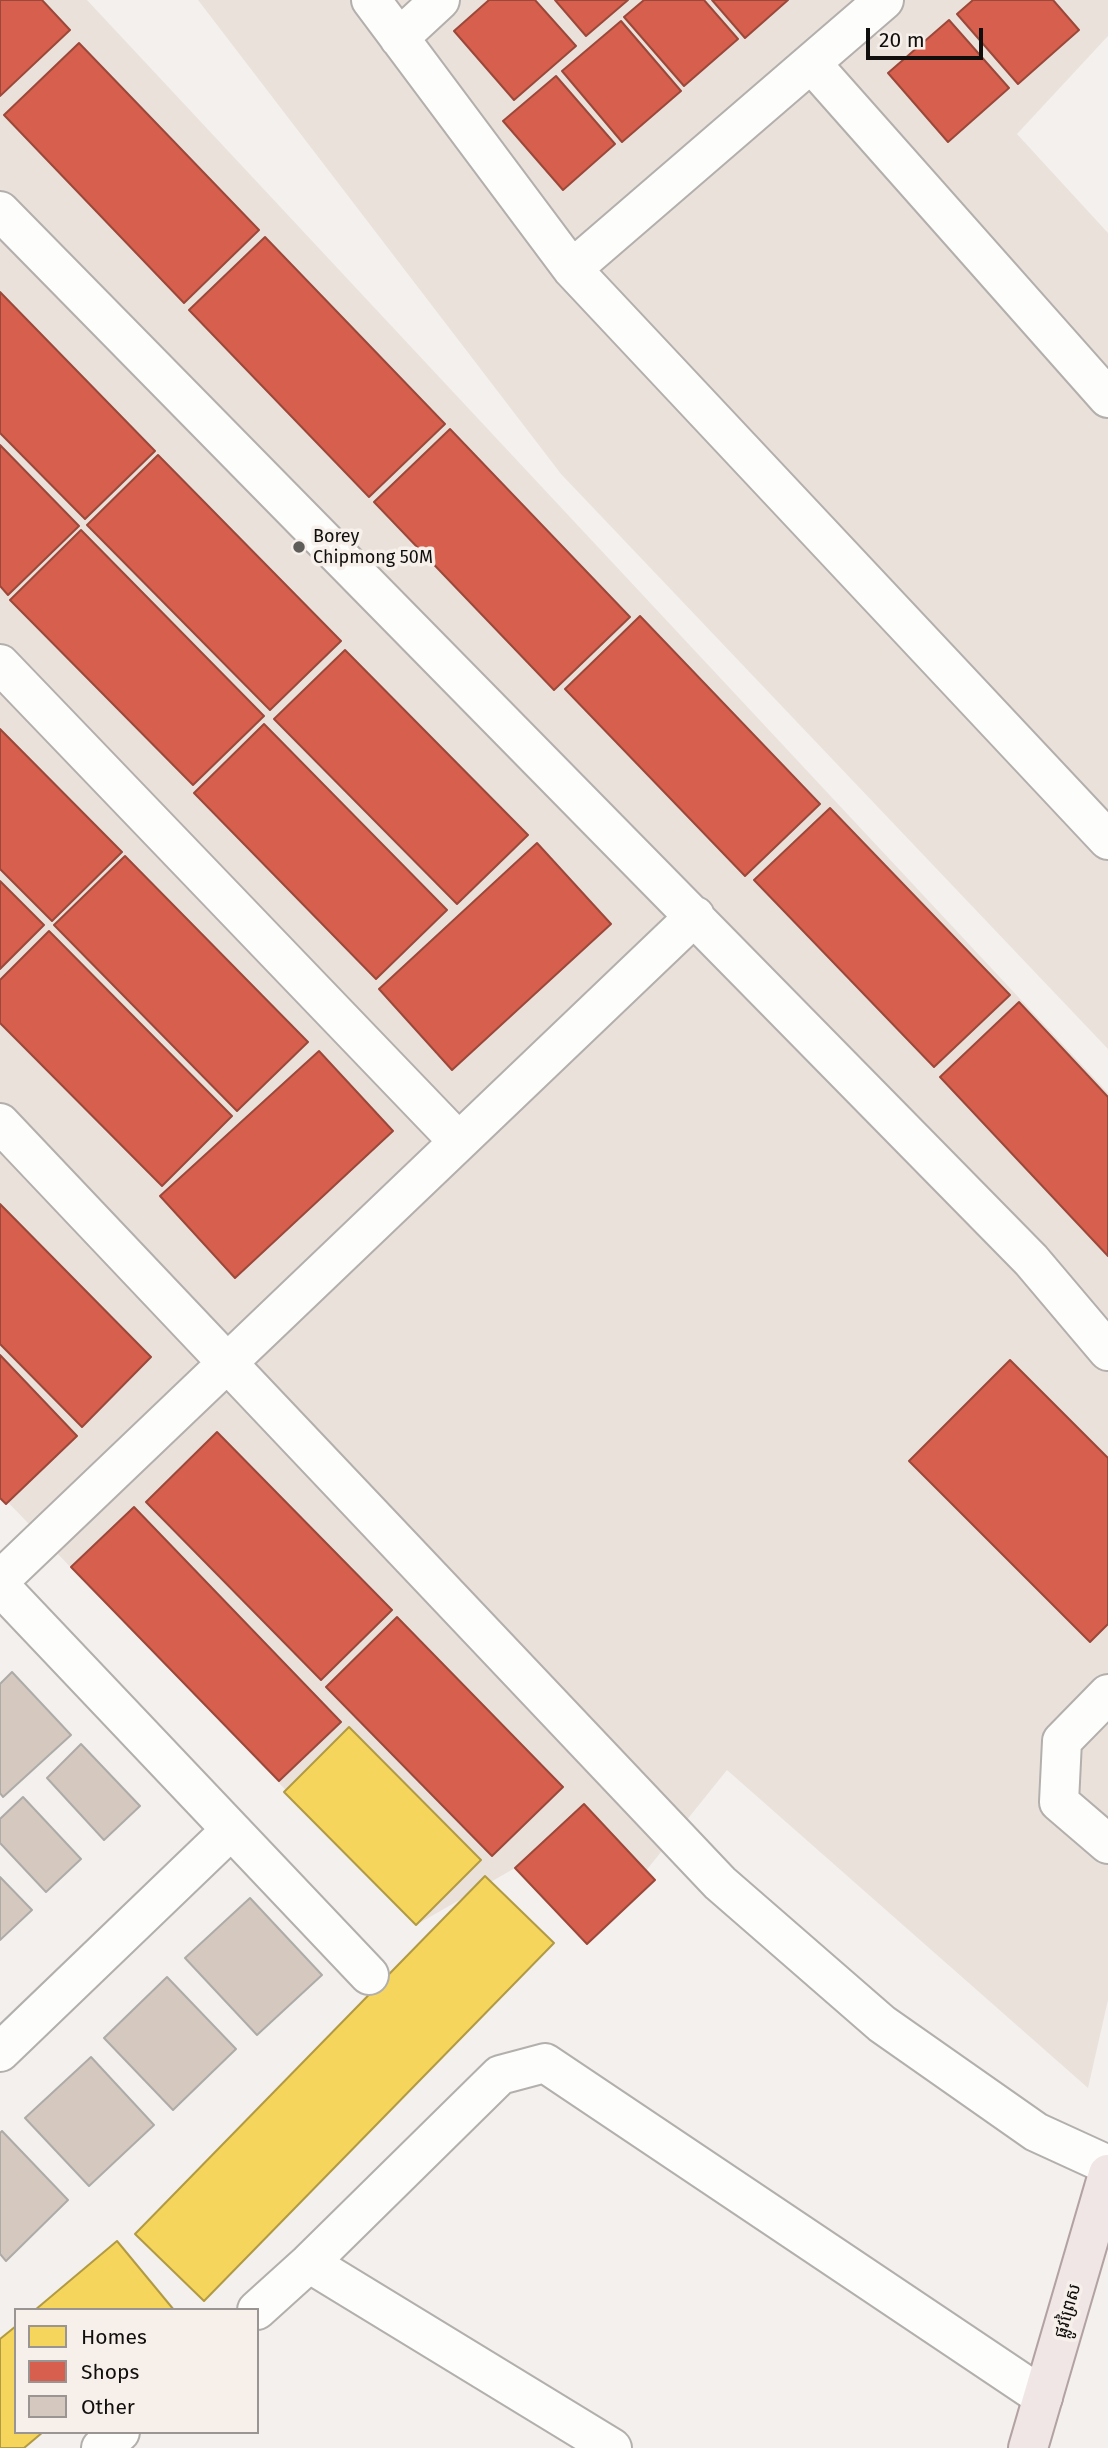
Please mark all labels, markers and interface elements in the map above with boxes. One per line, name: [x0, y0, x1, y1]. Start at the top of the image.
scale bar: [870, 14, 987, 58]
text: 20 m: [879, 27, 925, 53]
place label: Borey Chipmong 50M: [313, 526, 433, 568]
marker: Borey Chipmong 50M: [291, 539, 307, 555]
street label: ផ្លូវព្រៃស: [1050, 2281, 1086, 2341]
legend: [14, 2308, 259, 2434]
text: Homes: [81, 2324, 147, 2350]
text: Shops: [81, 2359, 139, 2385]
text: Other: [81, 2394, 135, 2420]

